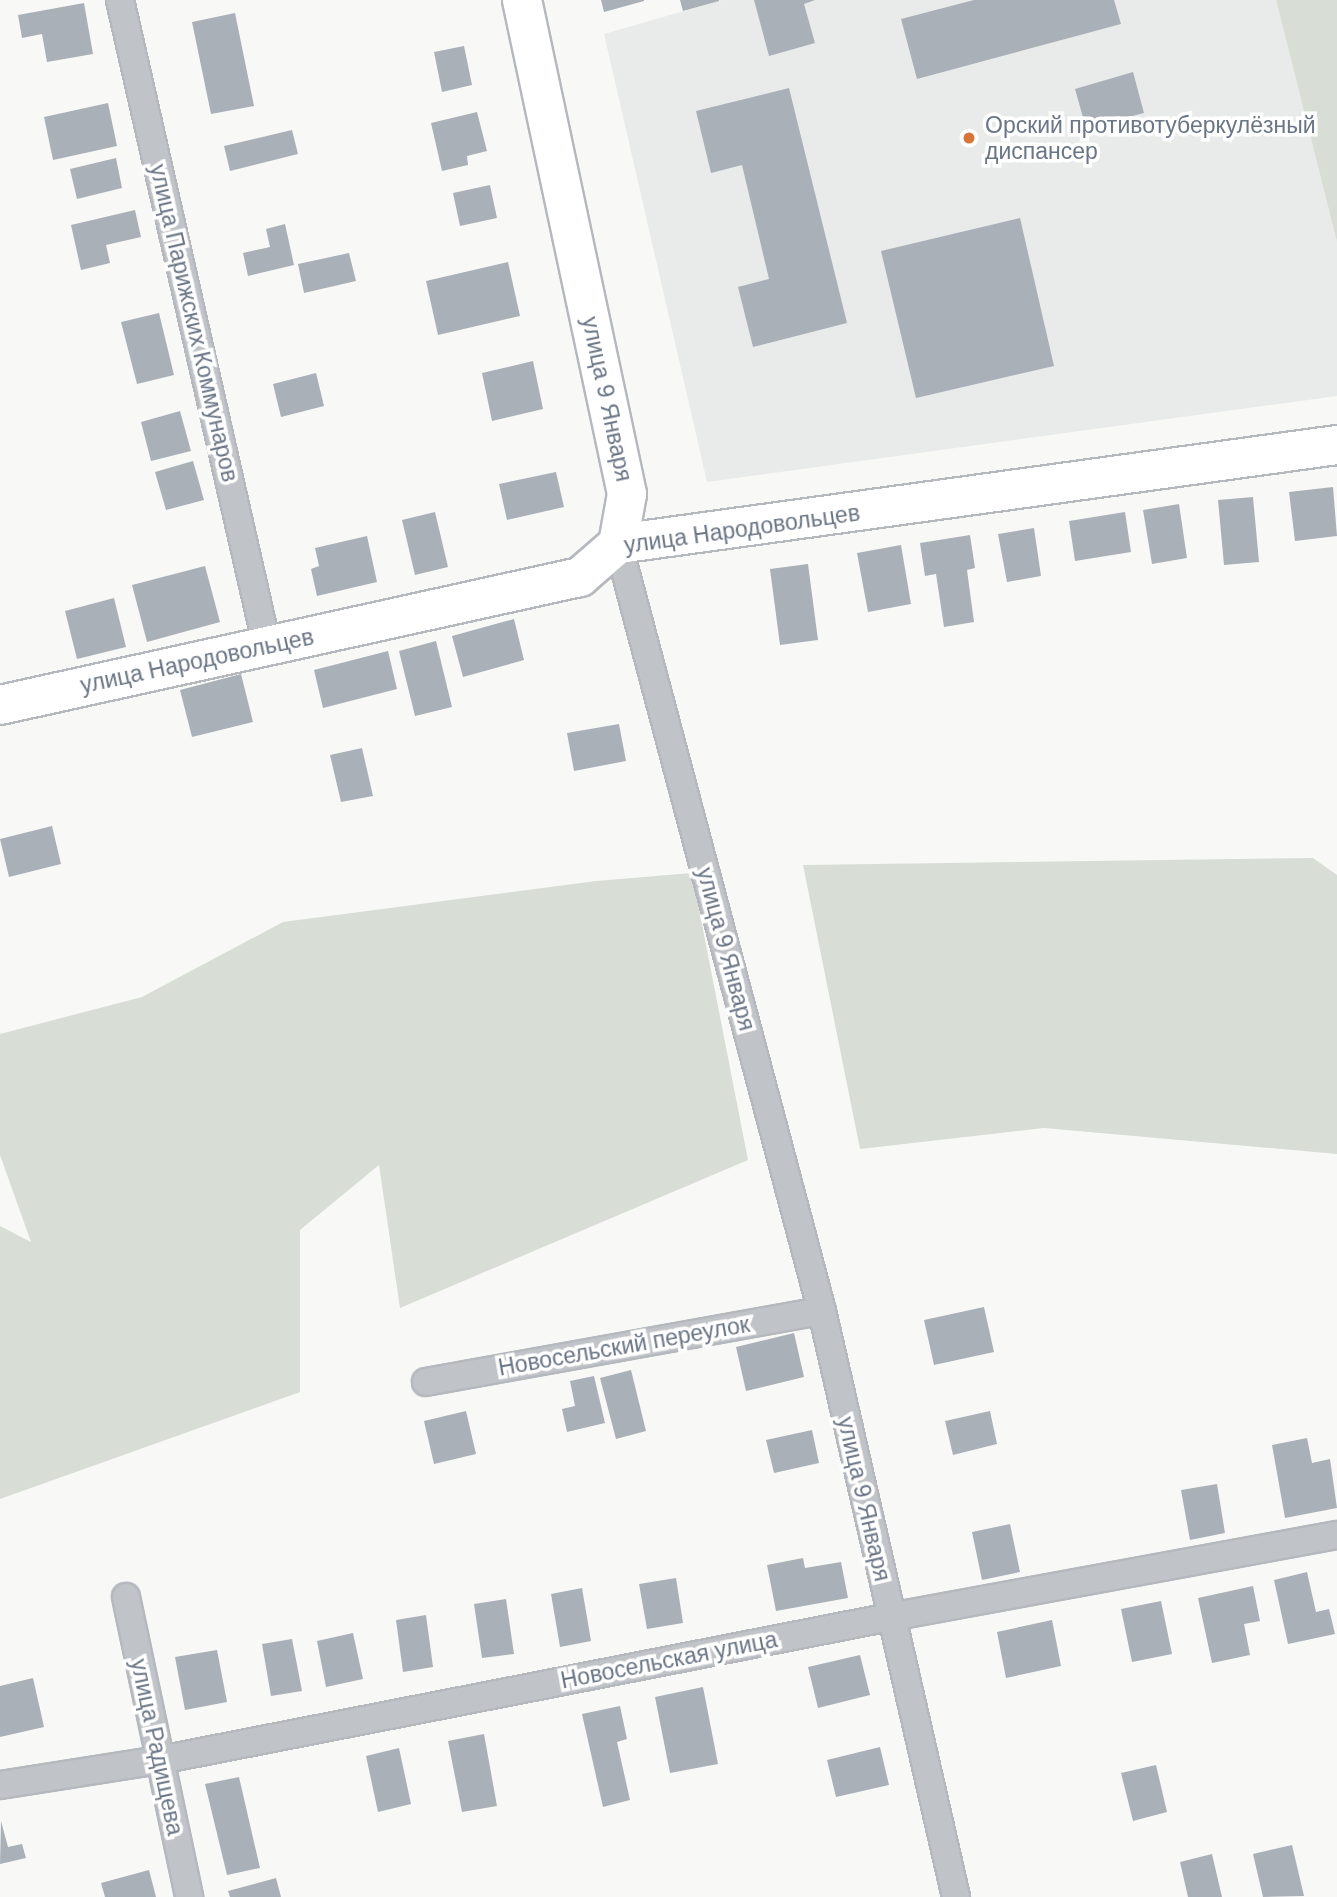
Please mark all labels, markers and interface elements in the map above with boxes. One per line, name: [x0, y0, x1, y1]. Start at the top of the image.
place label: Орский противотуберкулёзный диспансер: [985, 111, 1316, 165]
marker: Орский противотуберкулёзный диспансер: [959, 128, 979, 148]
street label: улица Парижских Коммунаров: [144, 161, 244, 485]
street label: улица 9 Января: [576, 314, 638, 484]
street label: улица Народовольцев: [622, 499, 862, 559]
street label: улица Народовольцев: [78, 623, 316, 699]
street label: улица 9 Января: [691, 864, 761, 1034]
street label: Новосельский переулок: [496, 1310, 752, 1382]
street label: улица 9 Января: [832, 1414, 896, 1584]
street label: Новосельская улица: [558, 1625, 780, 1695]
street label: улица Радищева: [125, 1656, 189, 1838]

